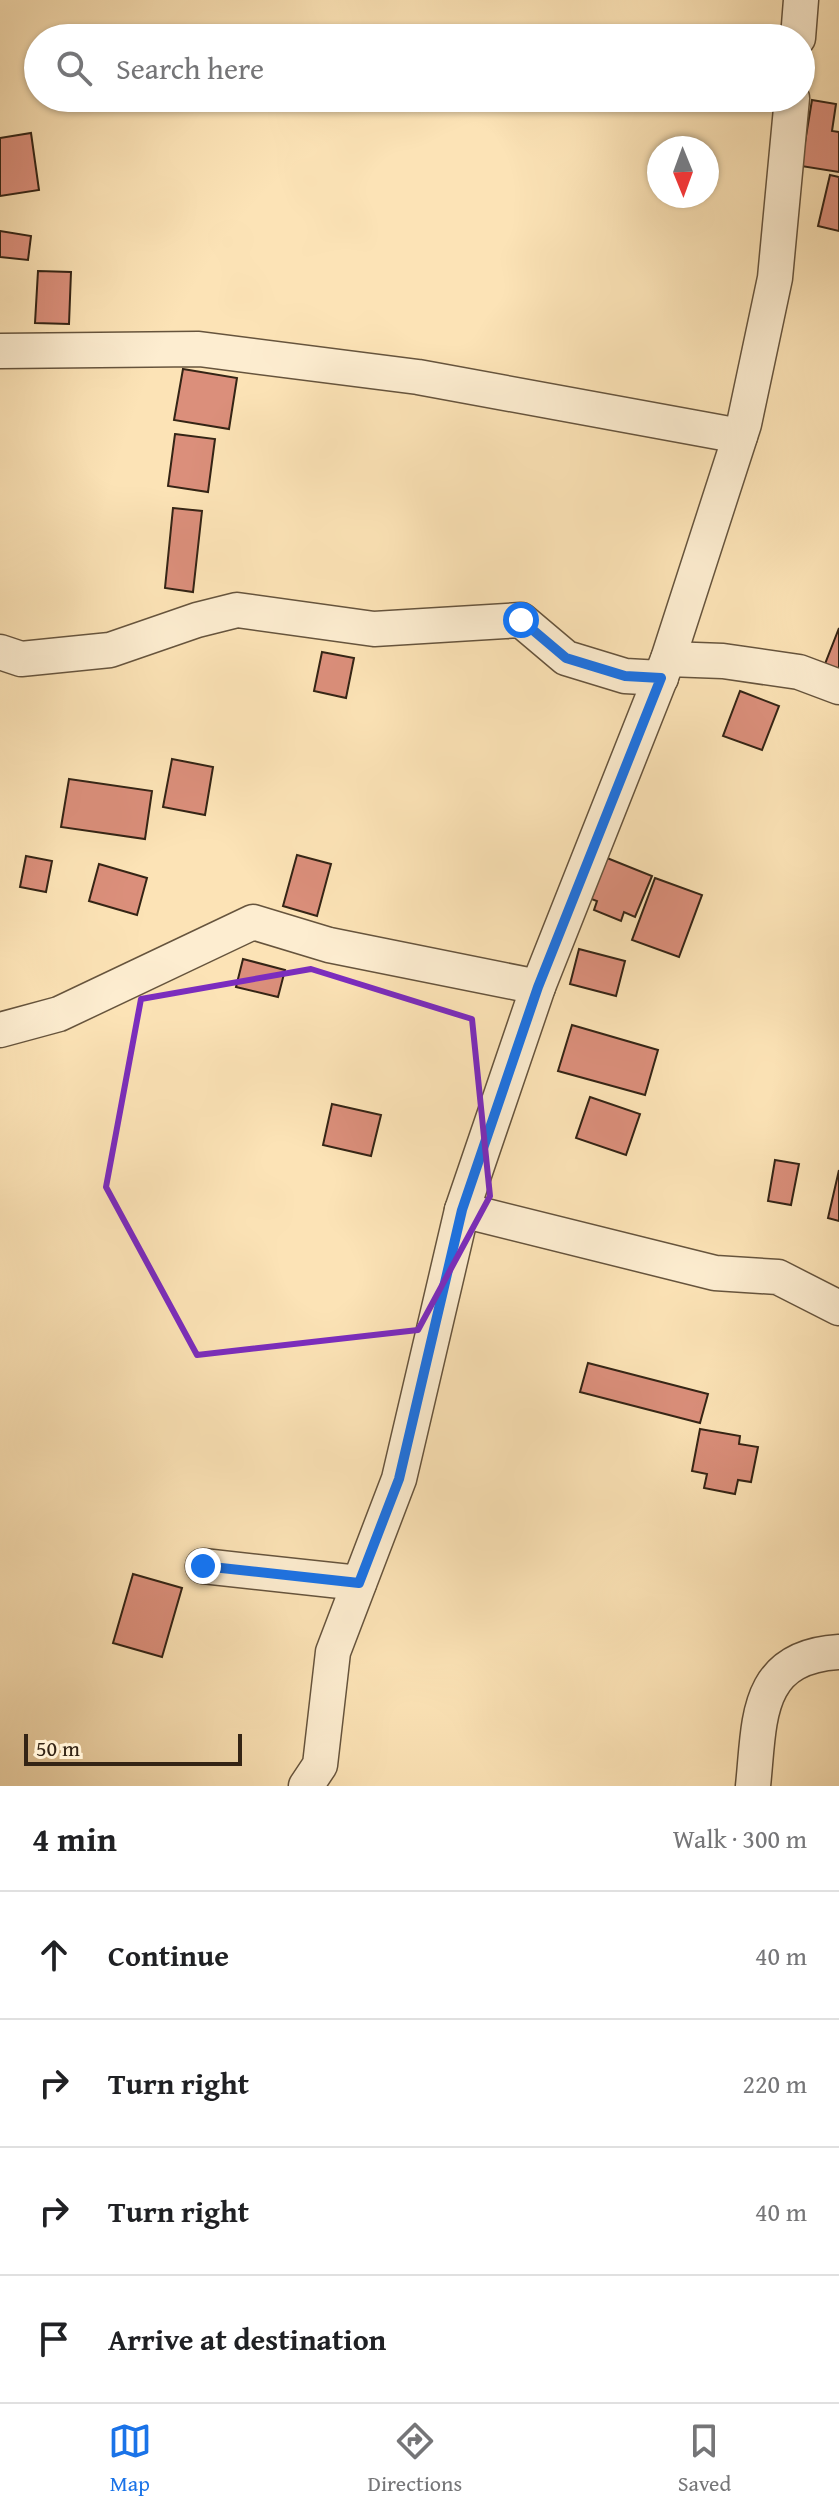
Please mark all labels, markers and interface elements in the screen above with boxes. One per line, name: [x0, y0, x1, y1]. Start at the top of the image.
search box: [24, 24, 815, 112]
icon: search: [52, 46, 96, 90]
text: Search here: [116, 46, 264, 90]
north arrow: [647, 136, 719, 208]
route start: [503, 602, 539, 638]
route end: [185, 1548, 221, 1584]
scale bar: [24, 1730, 242, 1766]
text: 50 m: [36, 1732, 80, 1764]
text: 4 min: [32, 1814, 117, 1863]
text: Walk · 300 m: [673, 1819, 807, 1858]
icon: ahead: [32, 1933, 76, 1977]
text: Continue: [108, 1933, 229, 1977]
text: 40 m: [755, 1936, 807, 1975]
icon: right: [32, 2061, 76, 2105]
text: Turn right: [108, 2061, 249, 2105]
text: 220 m: [742, 2064, 807, 2103]
icon: right: [32, 2189, 76, 2233]
text: Turn right: [108, 2189, 249, 2233]
text: 40 m: [755, 2192, 807, 2231]
icon: arrive: [32, 2317, 76, 2361]
text: Arrive at destination: [108, 2317, 386, 2361]
tab: Map: [108, 2419, 152, 2499]
tab: Directions: [368, 2419, 462, 2499]
tab: Saved: [678, 2419, 731, 2499]

